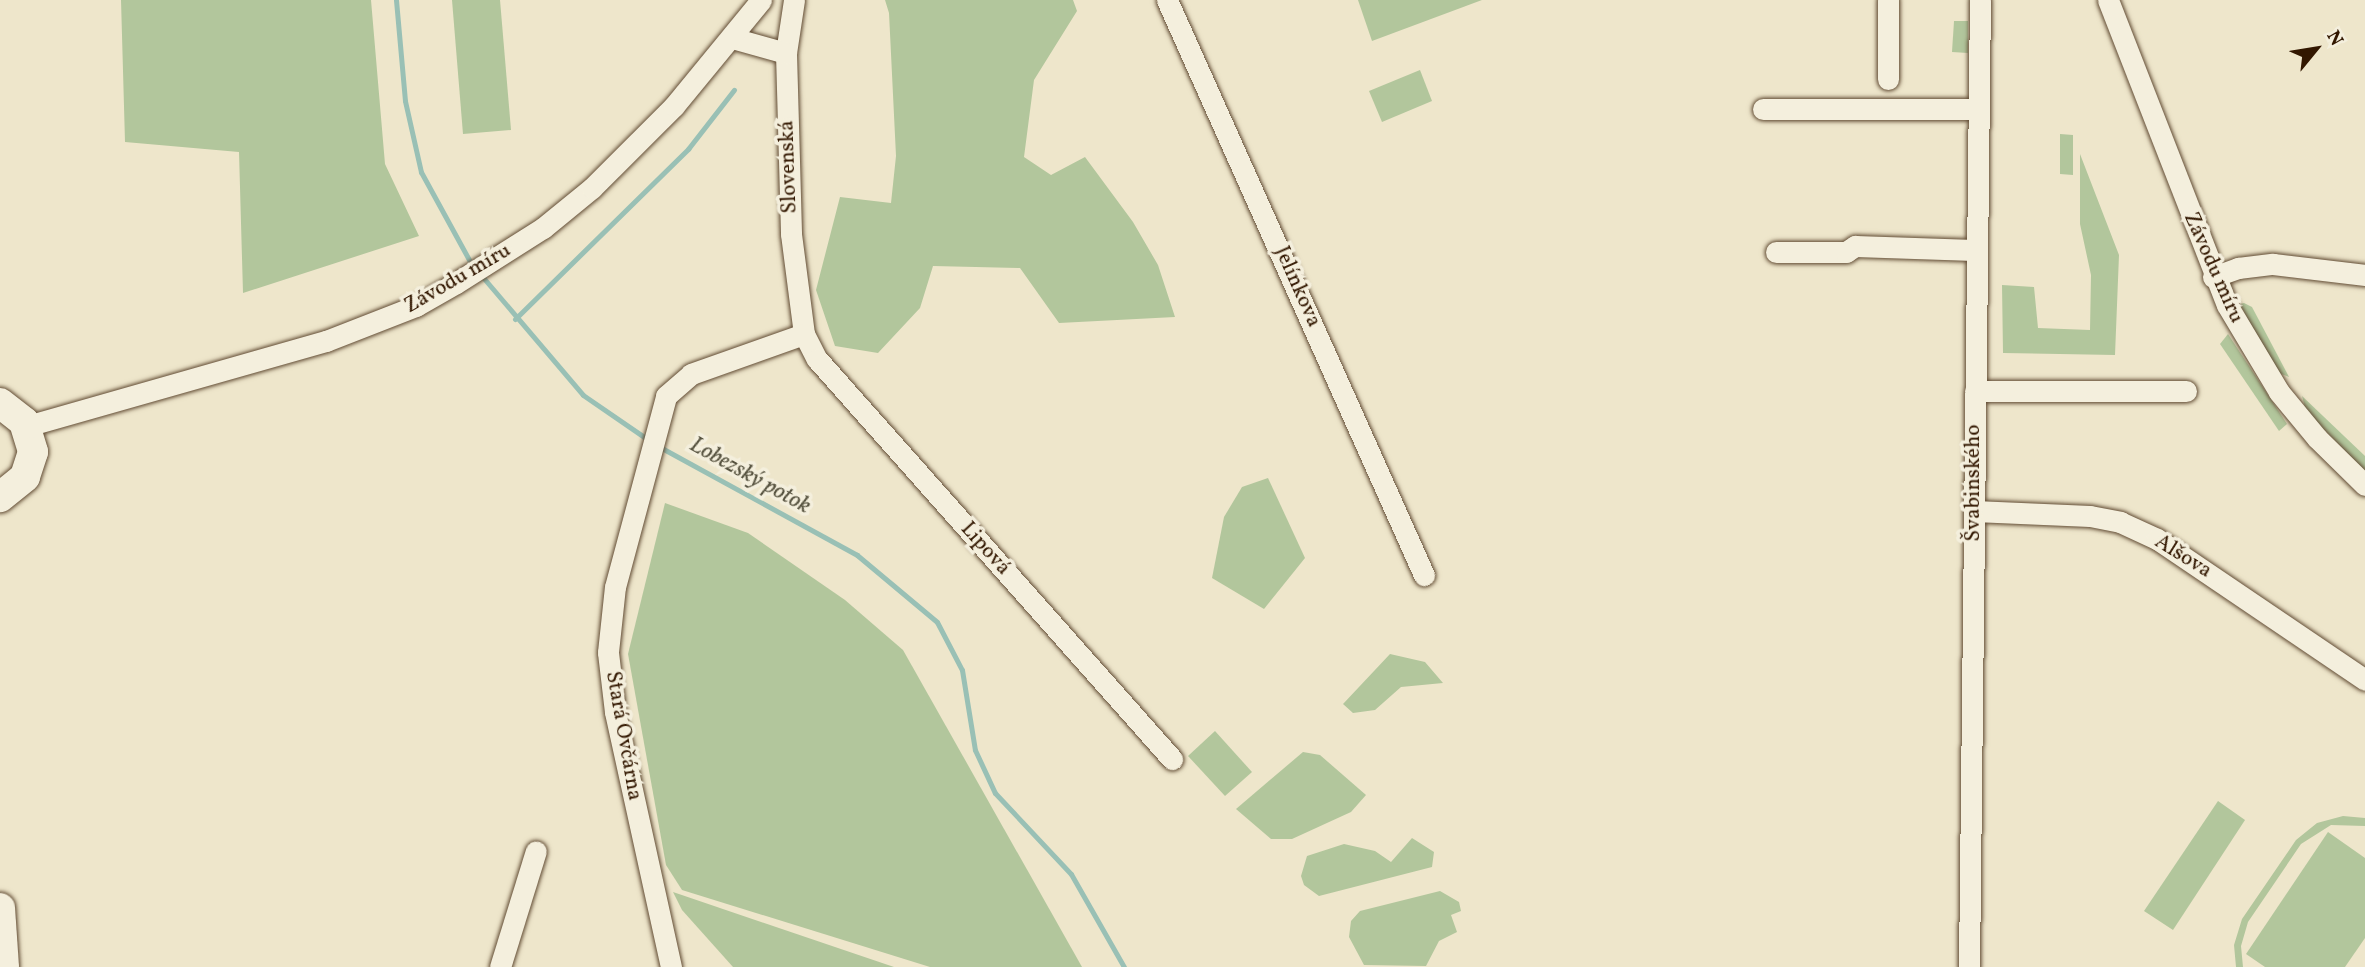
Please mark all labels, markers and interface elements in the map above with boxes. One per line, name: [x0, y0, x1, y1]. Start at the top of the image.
north arrow: [2281, 14, 2351, 84]
text: N: [2319, 26, 2349, 51]
street label: Slovenská: [775, 120, 803, 214]
street label: Závodu míru: [2177, 209, 2249, 327]
street label: Závodu míru: [400, 238, 516, 320]
street label: Jelínkova: [1268, 243, 1326, 331]
street label: Švabinského: [1961, 424, 1987, 542]
water label: Lobezský potok: [685, 431, 815, 521]
street label: Lipová: [955, 517, 1015, 581]
street label: Alšova: [2150, 530, 2216, 584]
street label: Stará Ovčárna: [599, 669, 647, 803]

